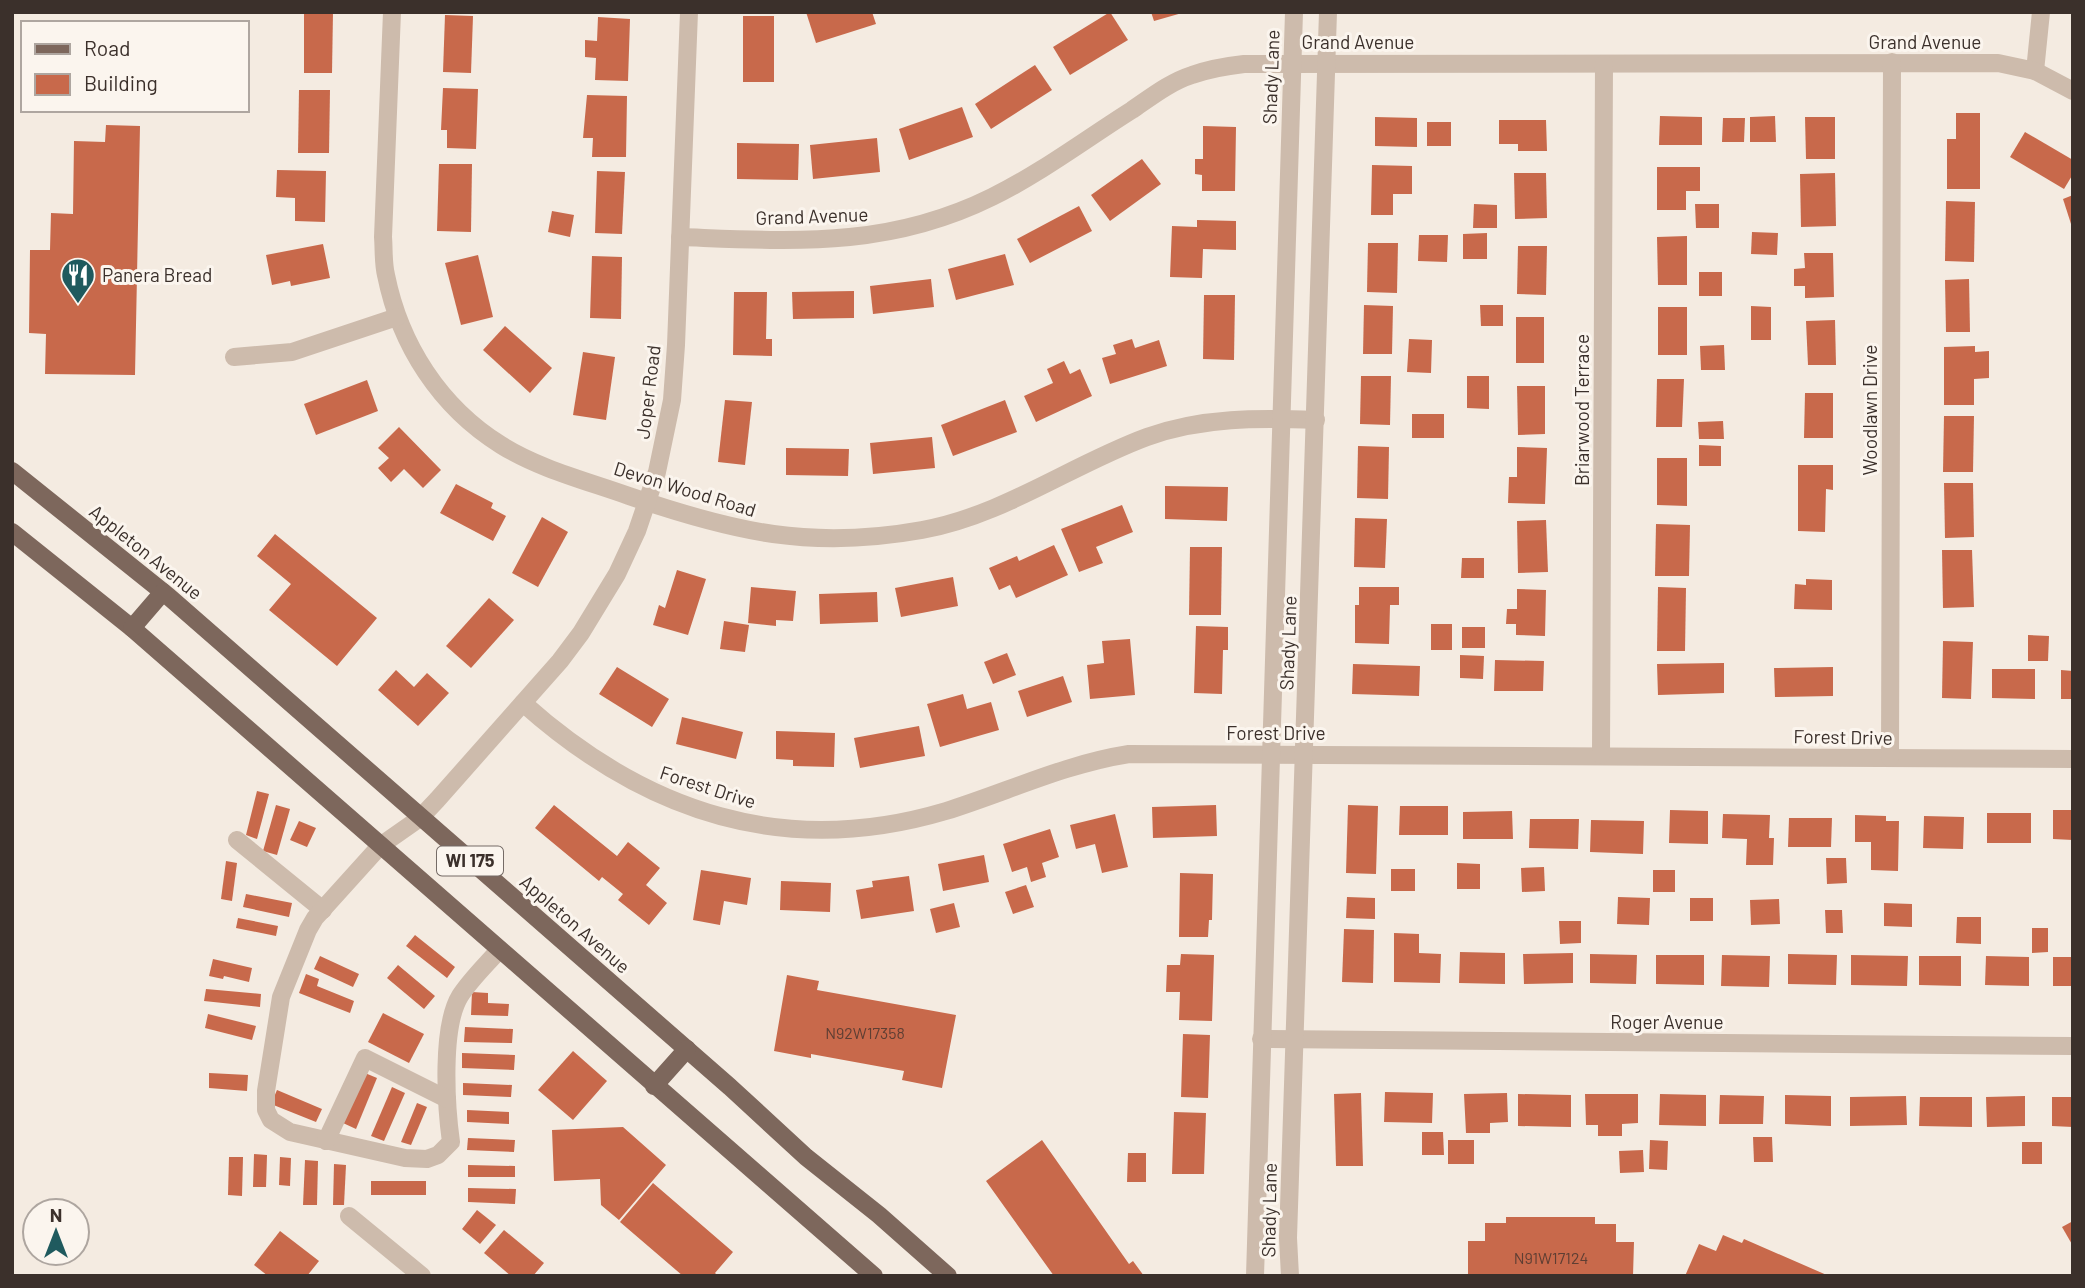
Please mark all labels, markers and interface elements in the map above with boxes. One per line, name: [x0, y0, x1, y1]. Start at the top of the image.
legend: [21, 21, 248, 112]
street label: Shady Lane: [1257, 29, 1284, 125]
street label: Grand Avenue: [1302, 30, 1414, 53]
street label: Grand Avenue: [1869, 30, 1981, 53]
text: Road: [84, 35, 130, 60]
text: Building: [84, 70, 158, 95]
street label: Grand Avenue: [755, 202, 869, 229]
restaurant icon: Panera Bread: [59, 256, 97, 305]
place label: Panera Bread: [102, 263, 212, 286]
street label: Briarwood Terrace: [1570, 334, 1593, 486]
street label: Joper Road: [630, 344, 665, 440]
street label: Woodlawn Drive: [1858, 345, 1881, 475]
street label: Devon Wood Road: [611, 456, 759, 521]
street label: Appleton Avenue: [85, 499, 207, 604]
street label: Shady Lane: [1274, 595, 1301, 691]
street label: Forest Drive: [1226, 721, 1326, 744]
street label: Forest Drive: [1793, 724, 1893, 749]
street label: Forest Drive: [657, 760, 759, 813]
road number: WI 175: [437, 846, 503, 876]
street label: Appleton Avenue: [516, 870, 635, 978]
street label: Roger Avenue: [1610, 1010, 1724, 1033]
house number: N92W17358: [825, 1023, 905, 1042]
street label: Shady Lane: [1256, 1162, 1281, 1258]
north arrow: [21, 1197, 91, 1267]
text: N: [50, 1203, 62, 1226]
house number: N91W17124: [1514, 1248, 1588, 1267]

